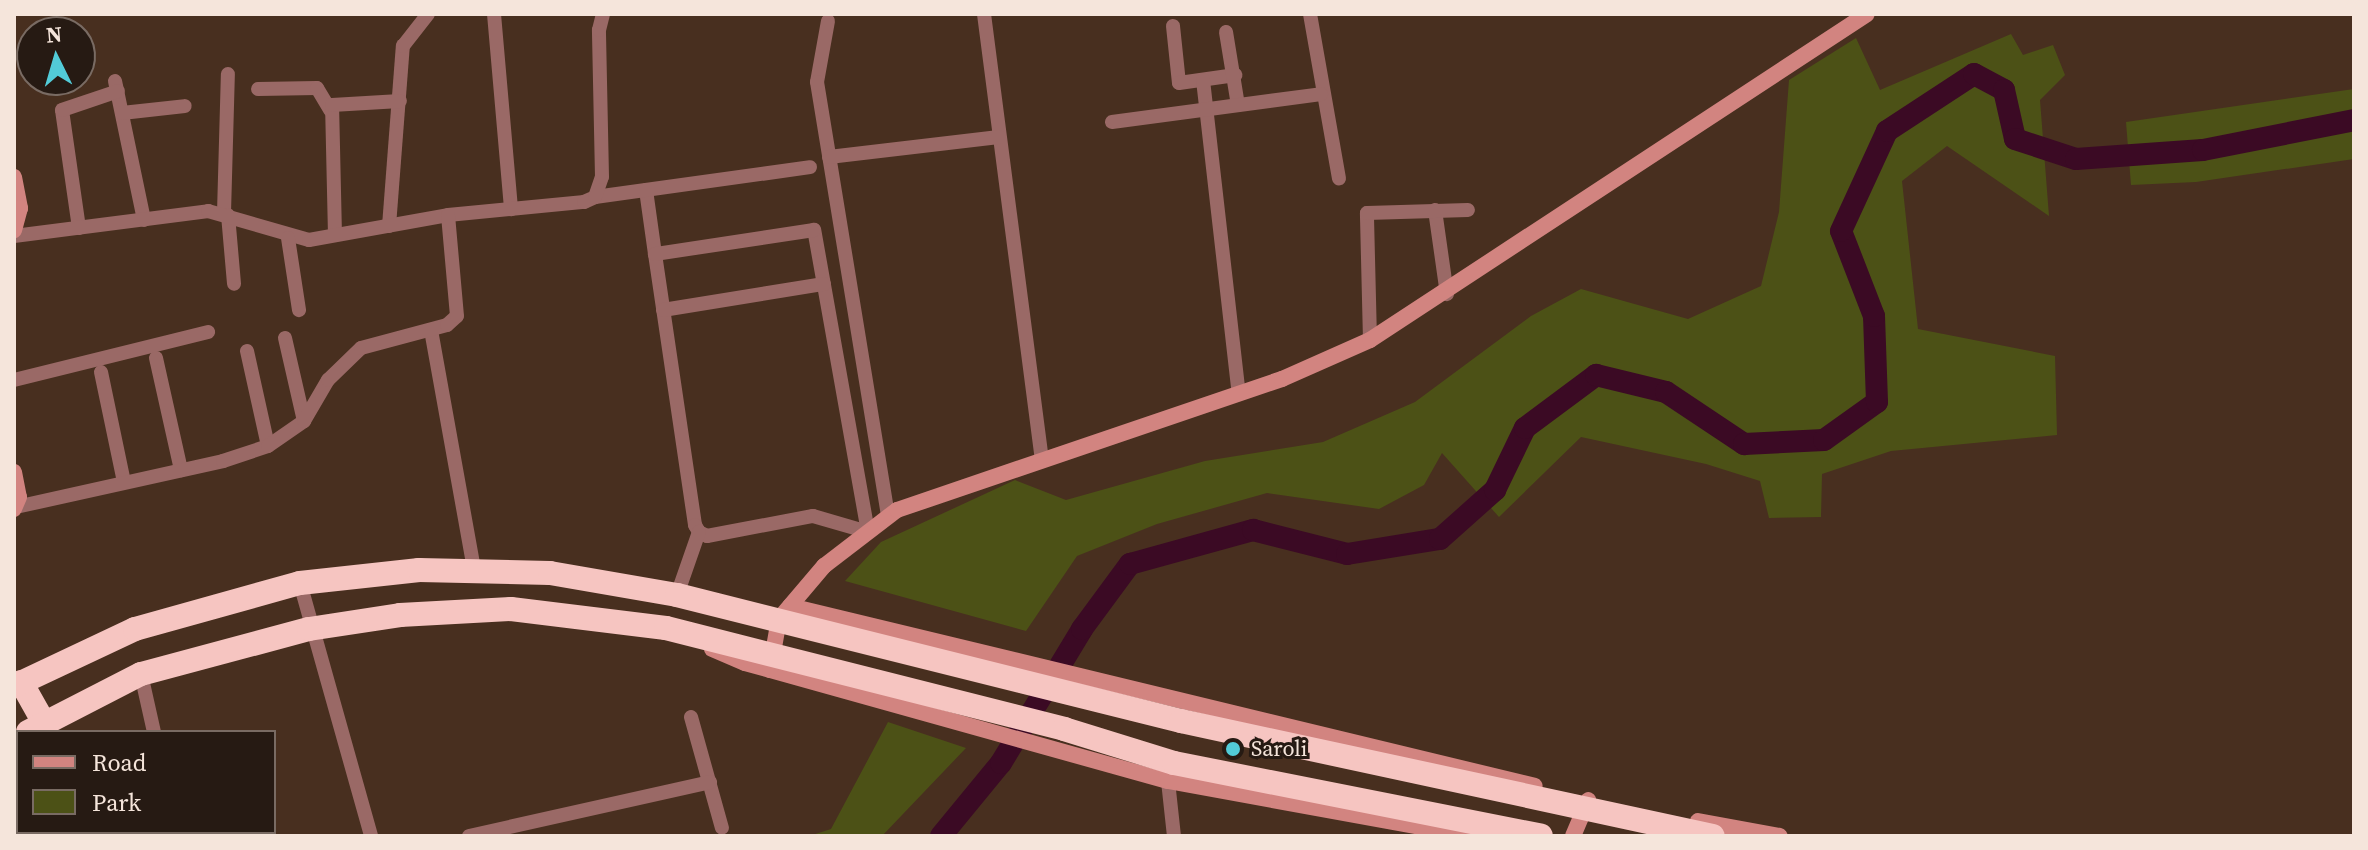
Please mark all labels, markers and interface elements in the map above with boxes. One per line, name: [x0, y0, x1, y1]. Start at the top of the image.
north arrow: [16, 16, 96, 96]
text: N: [45, 18, 63, 50]
legend: [16, 730, 276, 834]
place label: Saroli: [1251, 736, 1307, 762]
marker: Saroli: [1222, 738, 1244, 760]
text: Road: [92, 746, 146, 779]
text: Park: [92, 786, 141, 819]

